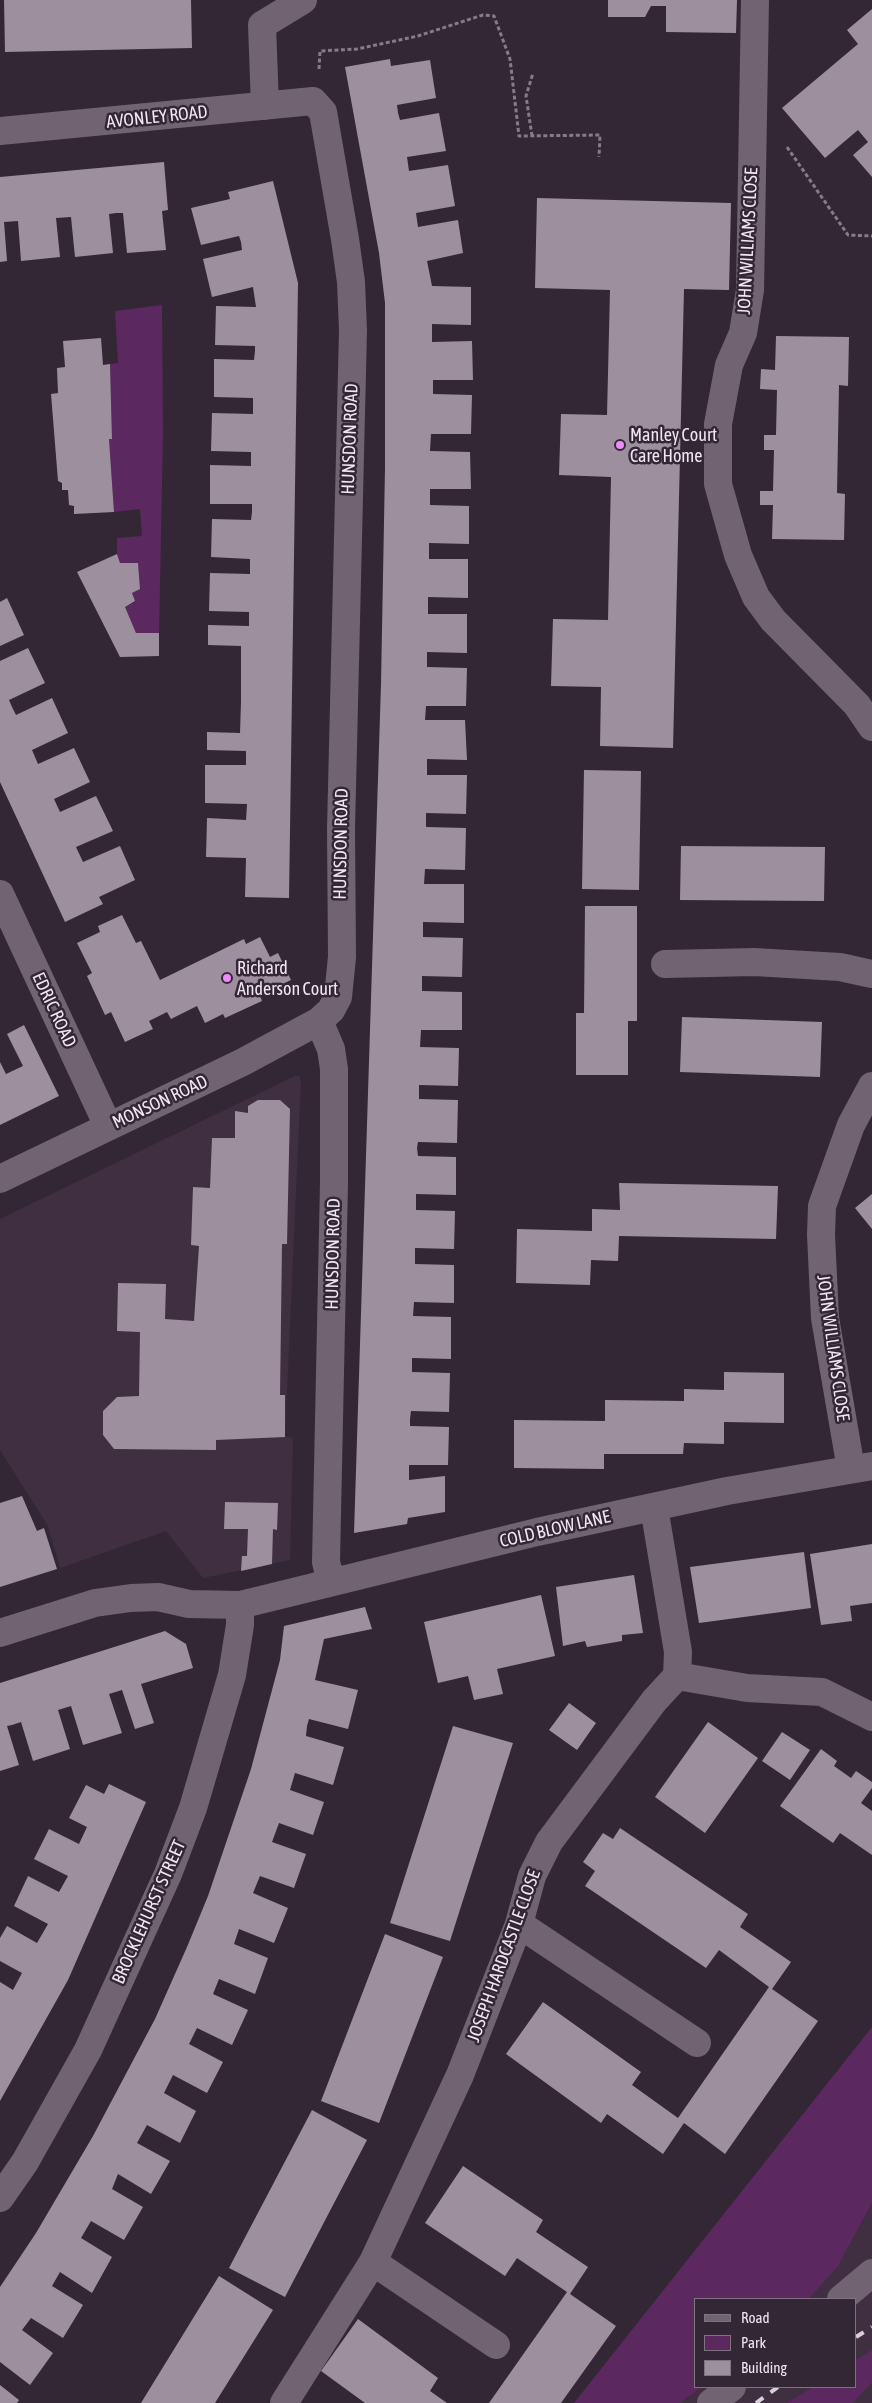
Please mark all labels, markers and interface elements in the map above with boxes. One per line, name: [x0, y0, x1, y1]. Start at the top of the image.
street label: AVONLEY ROAD: [105, 101, 209, 133]
street label: JOHN WILLIAMS CLOSE: [733, 167, 763, 315]
street label: HUNSDON ROAD: [337, 383, 363, 495]
place label: Manley Court Care Home: [630, 424, 717, 466]
marker: Manley Court Care Home: [614, 439, 626, 451]
street label: HUNSDON ROAD: [329, 788, 353, 900]
place label: Richard Anderson Court: [237, 957, 338, 1000]
street label: EDRIC ROAD: [27, 969, 81, 1051]
marker: Richard Anderson Court: [221, 972, 233, 984]
street label: MONSON ROAD: [109, 1071, 211, 1133]
street label: HUNSDON ROAD: [321, 1198, 345, 1310]
street label: JOHN WILLIAMS CLOSE: [812, 1274, 854, 1422]
street label: COLD BLOW LANE: [498, 1506, 612, 1552]
street label: BROCKLEHURST STREET: [108, 1837, 190, 1987]
street label: JOSEPH HARDCASTLE CLOSE: [463, 1867, 545, 2045]
legend: [694, 2298, 857, 2388]
text: Road: [741, 2309, 770, 2326]
text: Park: [741, 2334, 766, 2351]
text: Building: [741, 2359, 787, 2376]

